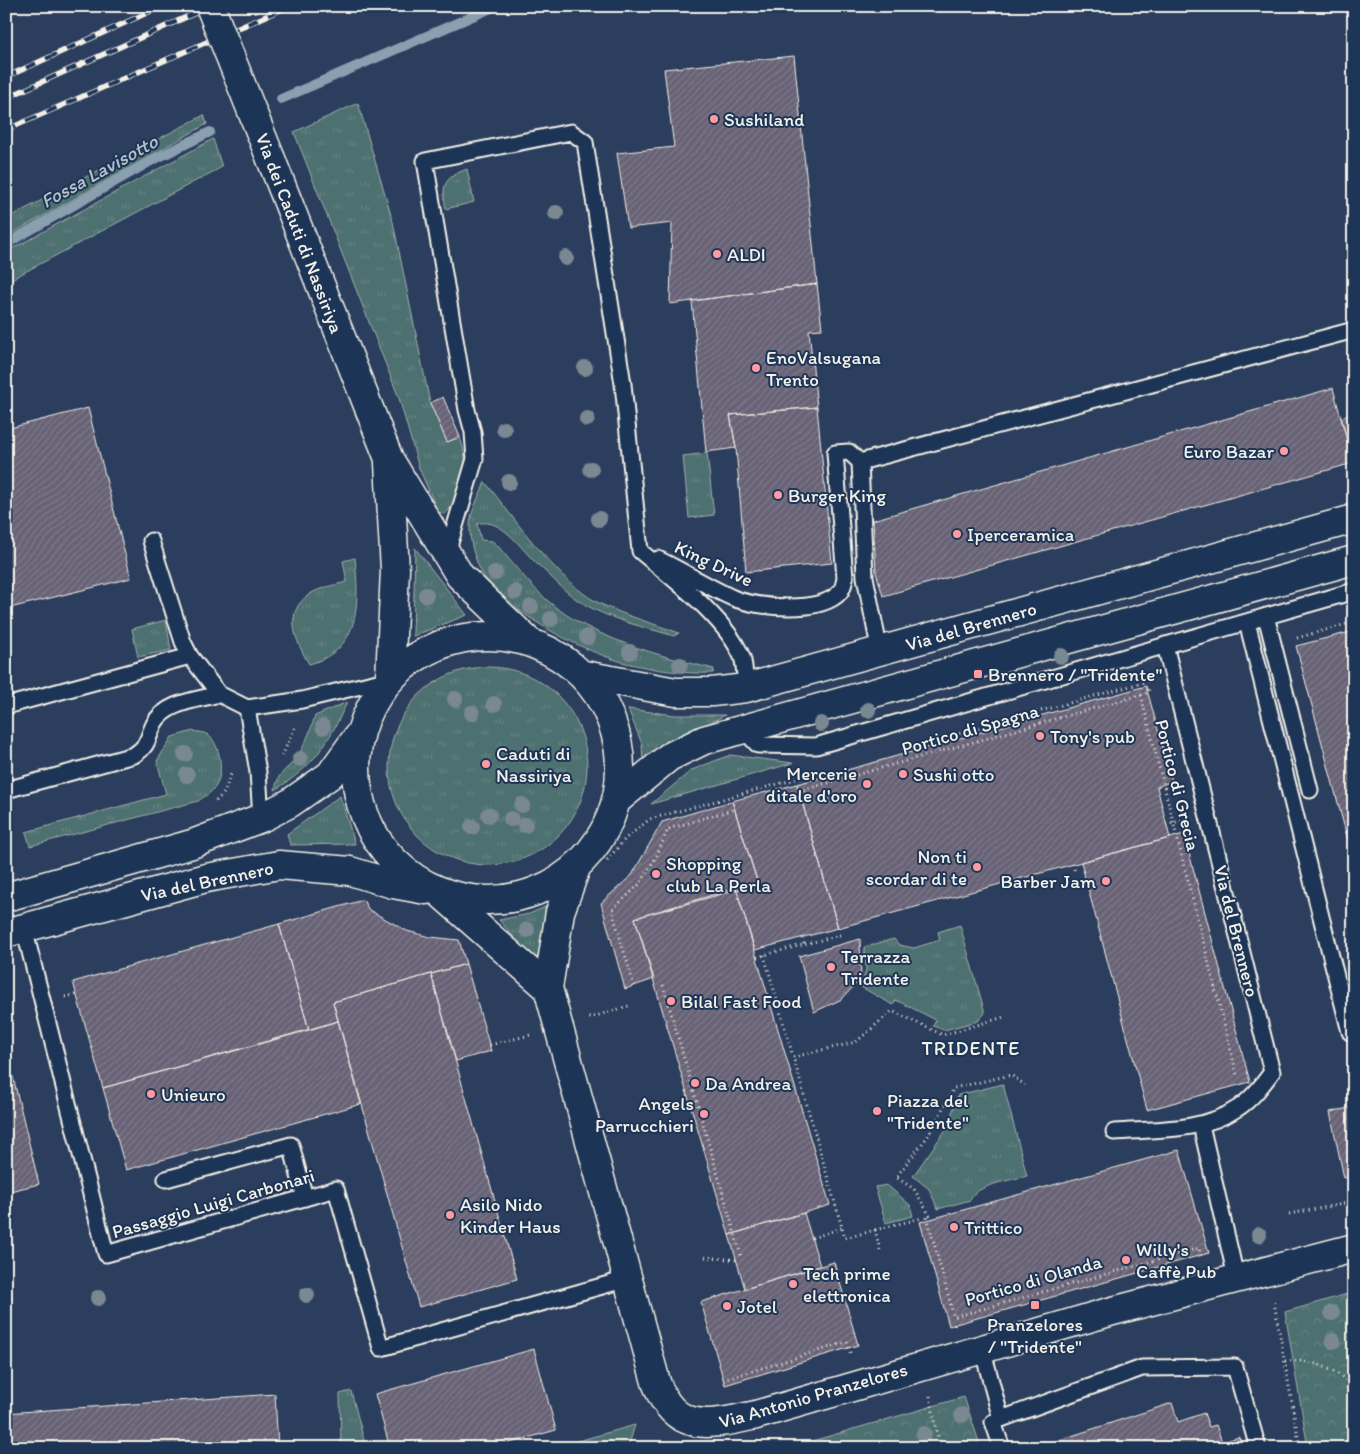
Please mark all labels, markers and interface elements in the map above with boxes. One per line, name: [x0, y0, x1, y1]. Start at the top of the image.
place label: Sushiland: [724, 108, 804, 131]
marker: Sushiland: [708, 113, 720, 125]
water label: Fossa Lavisotto: [36, 129, 163, 213]
street label: Via dei Caduti di Nassiriya: [251, 130, 348, 337]
place label: ALDI: [727, 243, 766, 266]
marker: ALDI: [711, 248, 723, 260]
place label: EnoValsugana Trento: [766, 346, 881, 391]
marker: EnoValsugana Trento: [750, 362, 762, 374]
place label: Euro Bazar: [1183, 440, 1274, 463]
marker: Euro Bazar: [1278, 445, 1290, 457]
place label: Burger King: [788, 484, 887, 507]
marker: Burger King: [772, 489, 784, 501]
place label: Iperceramica: [967, 523, 1074, 546]
marker: Iperceramica: [951, 528, 963, 540]
street label: King Drive: [671, 535, 757, 592]
street label: Via del Brennero: [903, 597, 1039, 656]
place label: Brennero / "Tridente": [988, 663, 1162, 686]
marker: Brennero / "Tridente": [972, 668, 984, 680]
street label: Portico di Spagna: [899, 699, 1042, 760]
street label: Portico di Grecia: [1150, 717, 1205, 853]
place label: Tony's pub: [1050, 725, 1135, 748]
marker: Tony's pub: [1034, 730, 1046, 742]
place label: Caduti di Nassiriya: [496, 742, 572, 787]
marker: Caduti di Nassiriya: [480, 758, 492, 770]
place label: Mercerie ditale d'oro: [766, 762, 857, 807]
place label: Sushi otto: [913, 763, 994, 786]
marker: Sushi otto: [897, 768, 909, 780]
marker: Mercerie ditale d'oro: [861, 778, 873, 790]
place label: Non ti scordar di te: [866, 845, 967, 890]
place label: Shopping club La Perla: [666, 852, 771, 897]
street label: Via del Brennero: [139, 856, 275, 907]
marker: Non ti scordar di te: [971, 861, 983, 873]
street label: Via del Brennero: [1209, 863, 1264, 999]
marker: Shopping club La Perla: [650, 868, 662, 880]
place label: Barber Jam: [1000, 870, 1096, 893]
marker: Barber Jam: [1100, 875, 1112, 887]
place label: Terrazza Tridente: [841, 945, 911, 990]
marker: Terrazza Tridente: [825, 961, 837, 973]
place label: Bilal Fast Food: [681, 990, 801, 1013]
marker: Bilal Fast Food: [665, 995, 677, 1007]
district label: TRIDENTE: [922, 1036, 1020, 1060]
place label: Da Andrea: [705, 1072, 791, 1095]
marker: Da Andrea: [689, 1077, 701, 1089]
place label: Unieuro: [161, 1083, 226, 1106]
marker: Unieuro: [145, 1088, 157, 1100]
place label: Piazza del "Tridente": [887, 1089, 969, 1134]
place label: Angels Parrucchieri: [595, 1092, 694, 1137]
marker: Piazza del "Tridente": [871, 1105, 883, 1117]
marker: Angels Parrucchieri: [698, 1108, 710, 1120]
street label: Passaggio Luigi Carbonari: [109, 1164, 317, 1243]
place label: Asilo Nido Kinder Haus: [460, 1193, 561, 1238]
marker: Asilo Nido Kinder Haus: [444, 1209, 456, 1221]
place label: Trittico: [964, 1216, 1022, 1239]
marker: Trittico: [948, 1221, 960, 1233]
place label: Willy's Caffè Pub: [1136, 1238, 1217, 1283]
street label: Portico di Olanda: [962, 1250, 1105, 1311]
marker: Willy's Caffè Pub: [1120, 1254, 1132, 1266]
place label: Tech prime elettronica: [803, 1262, 891, 1307]
marker: Tech prime elettronica: [787, 1278, 799, 1290]
place label: Jotel: [737, 1295, 778, 1318]
marker: Pranzelores / "Tridente": [1029, 1299, 1041, 1311]
marker: Jotel: [721, 1300, 733, 1312]
place label: Pranzelores / "Tridente": [987, 1313, 1083, 1358]
street label: Via Antonio Pranzelores: [716, 1358, 910, 1433]

